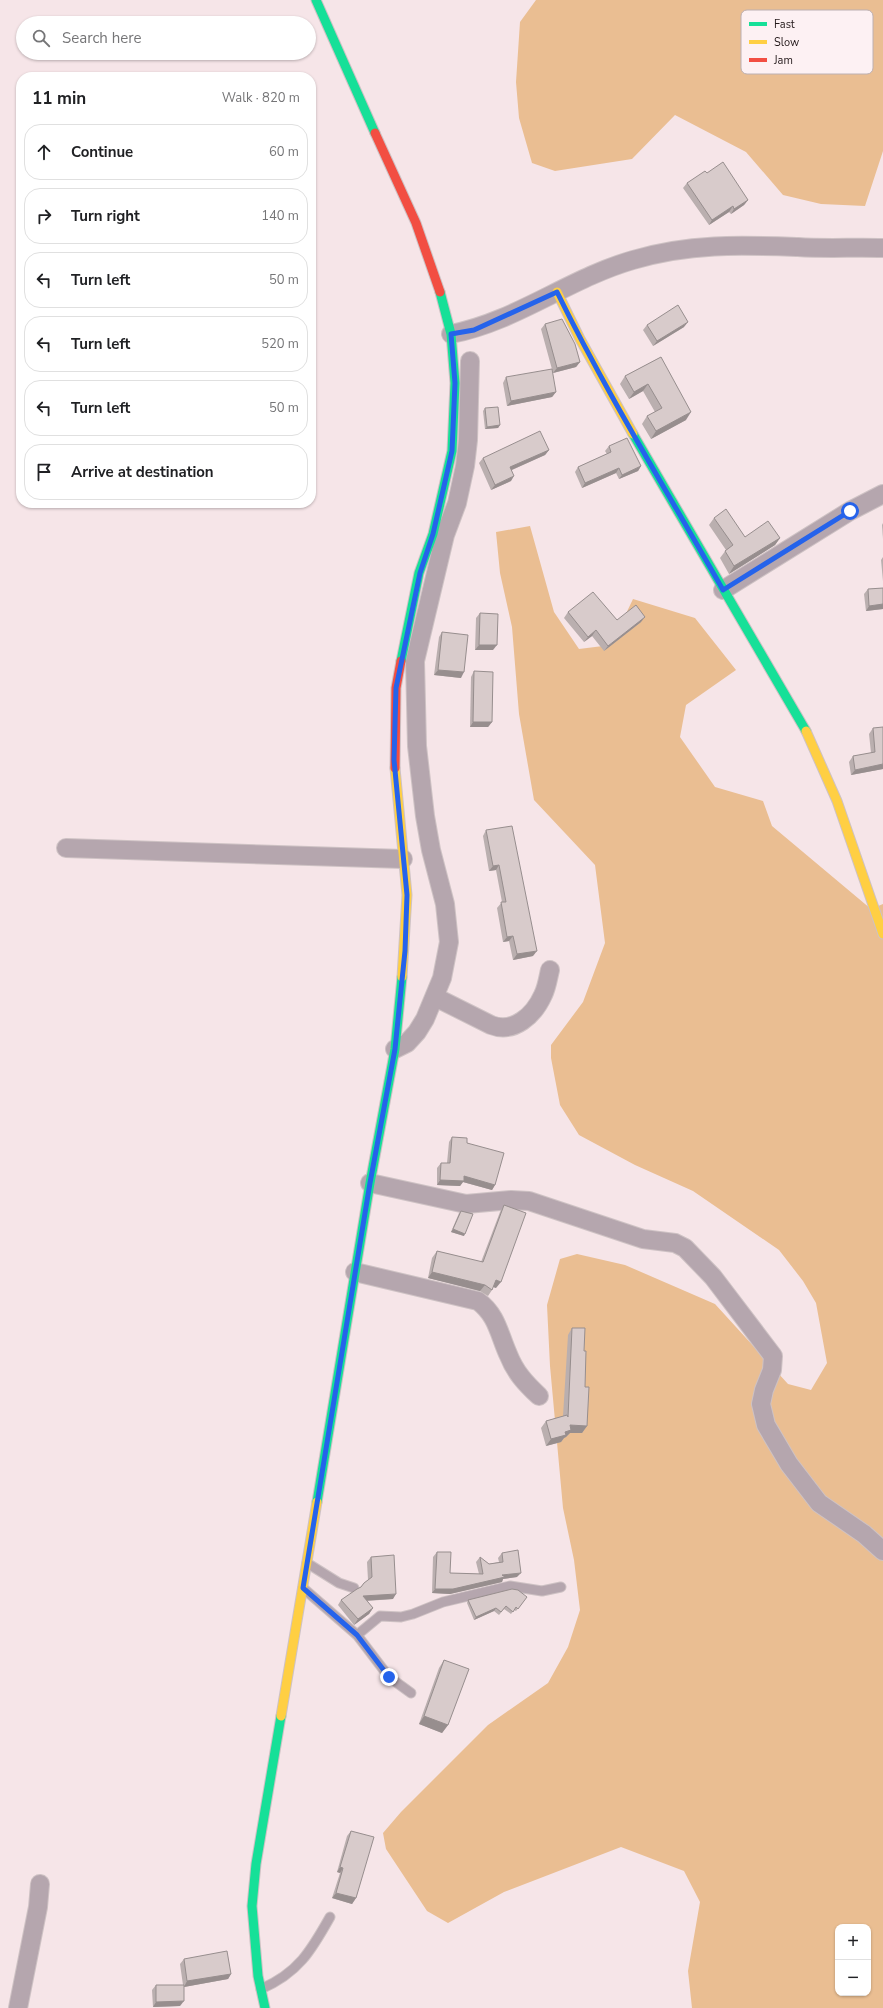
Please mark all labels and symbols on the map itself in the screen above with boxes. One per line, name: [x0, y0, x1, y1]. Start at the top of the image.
legend: [741, 10, 873, 74]
text: Fast: [774, 17, 795, 32]
text: Slow: [774, 35, 799, 50]
text: Jam: [773, 53, 793, 68]
route start: [841, 502, 859, 520]
route end: [380, 1668, 398, 1686]

